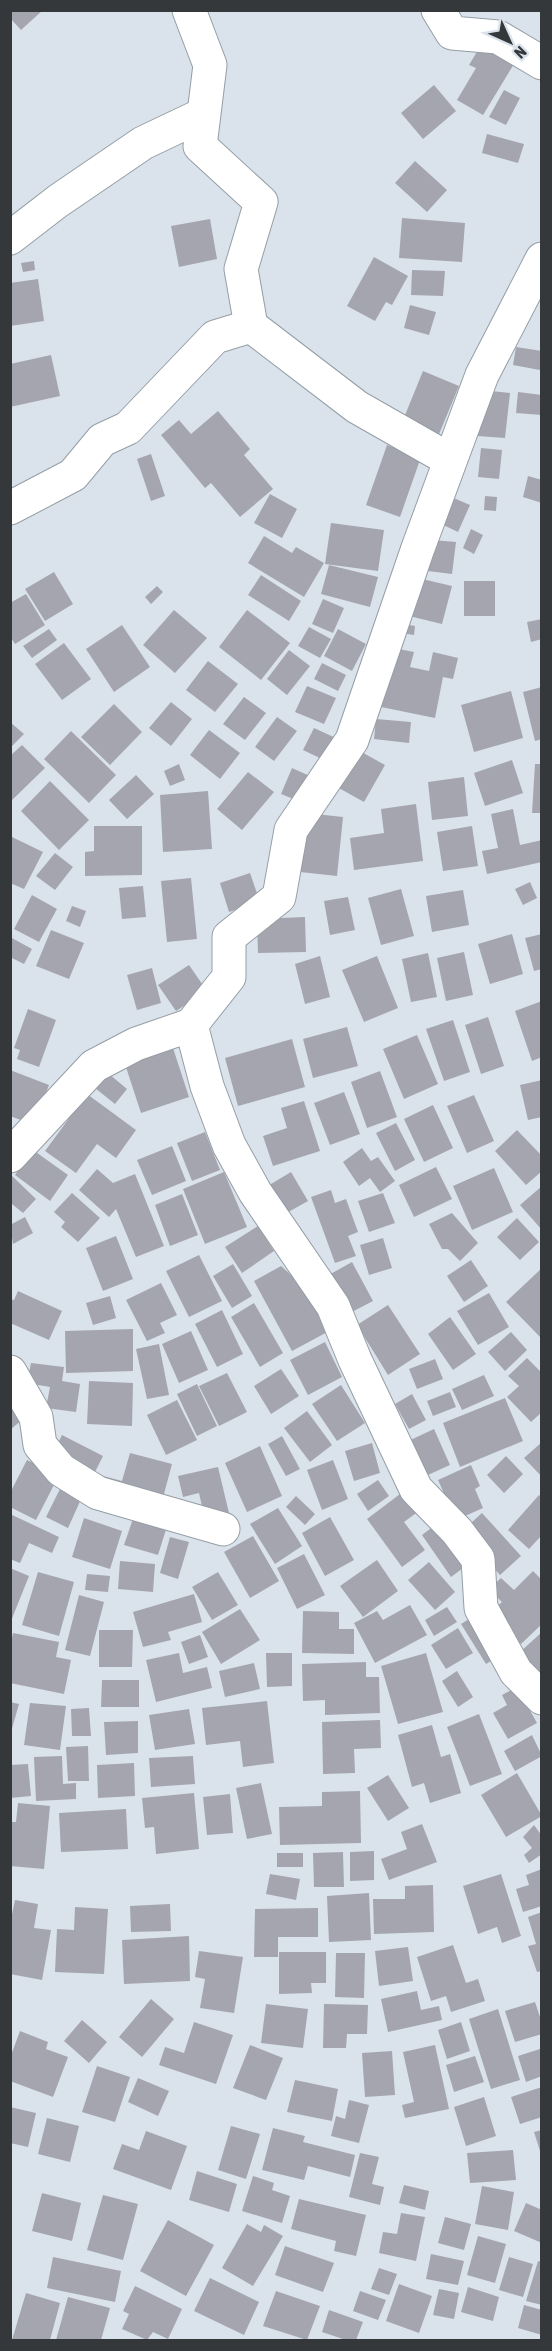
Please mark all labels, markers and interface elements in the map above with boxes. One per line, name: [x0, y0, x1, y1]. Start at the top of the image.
north arrow: [480, 12, 540, 72]
text: N: [511, 43, 530, 62]

